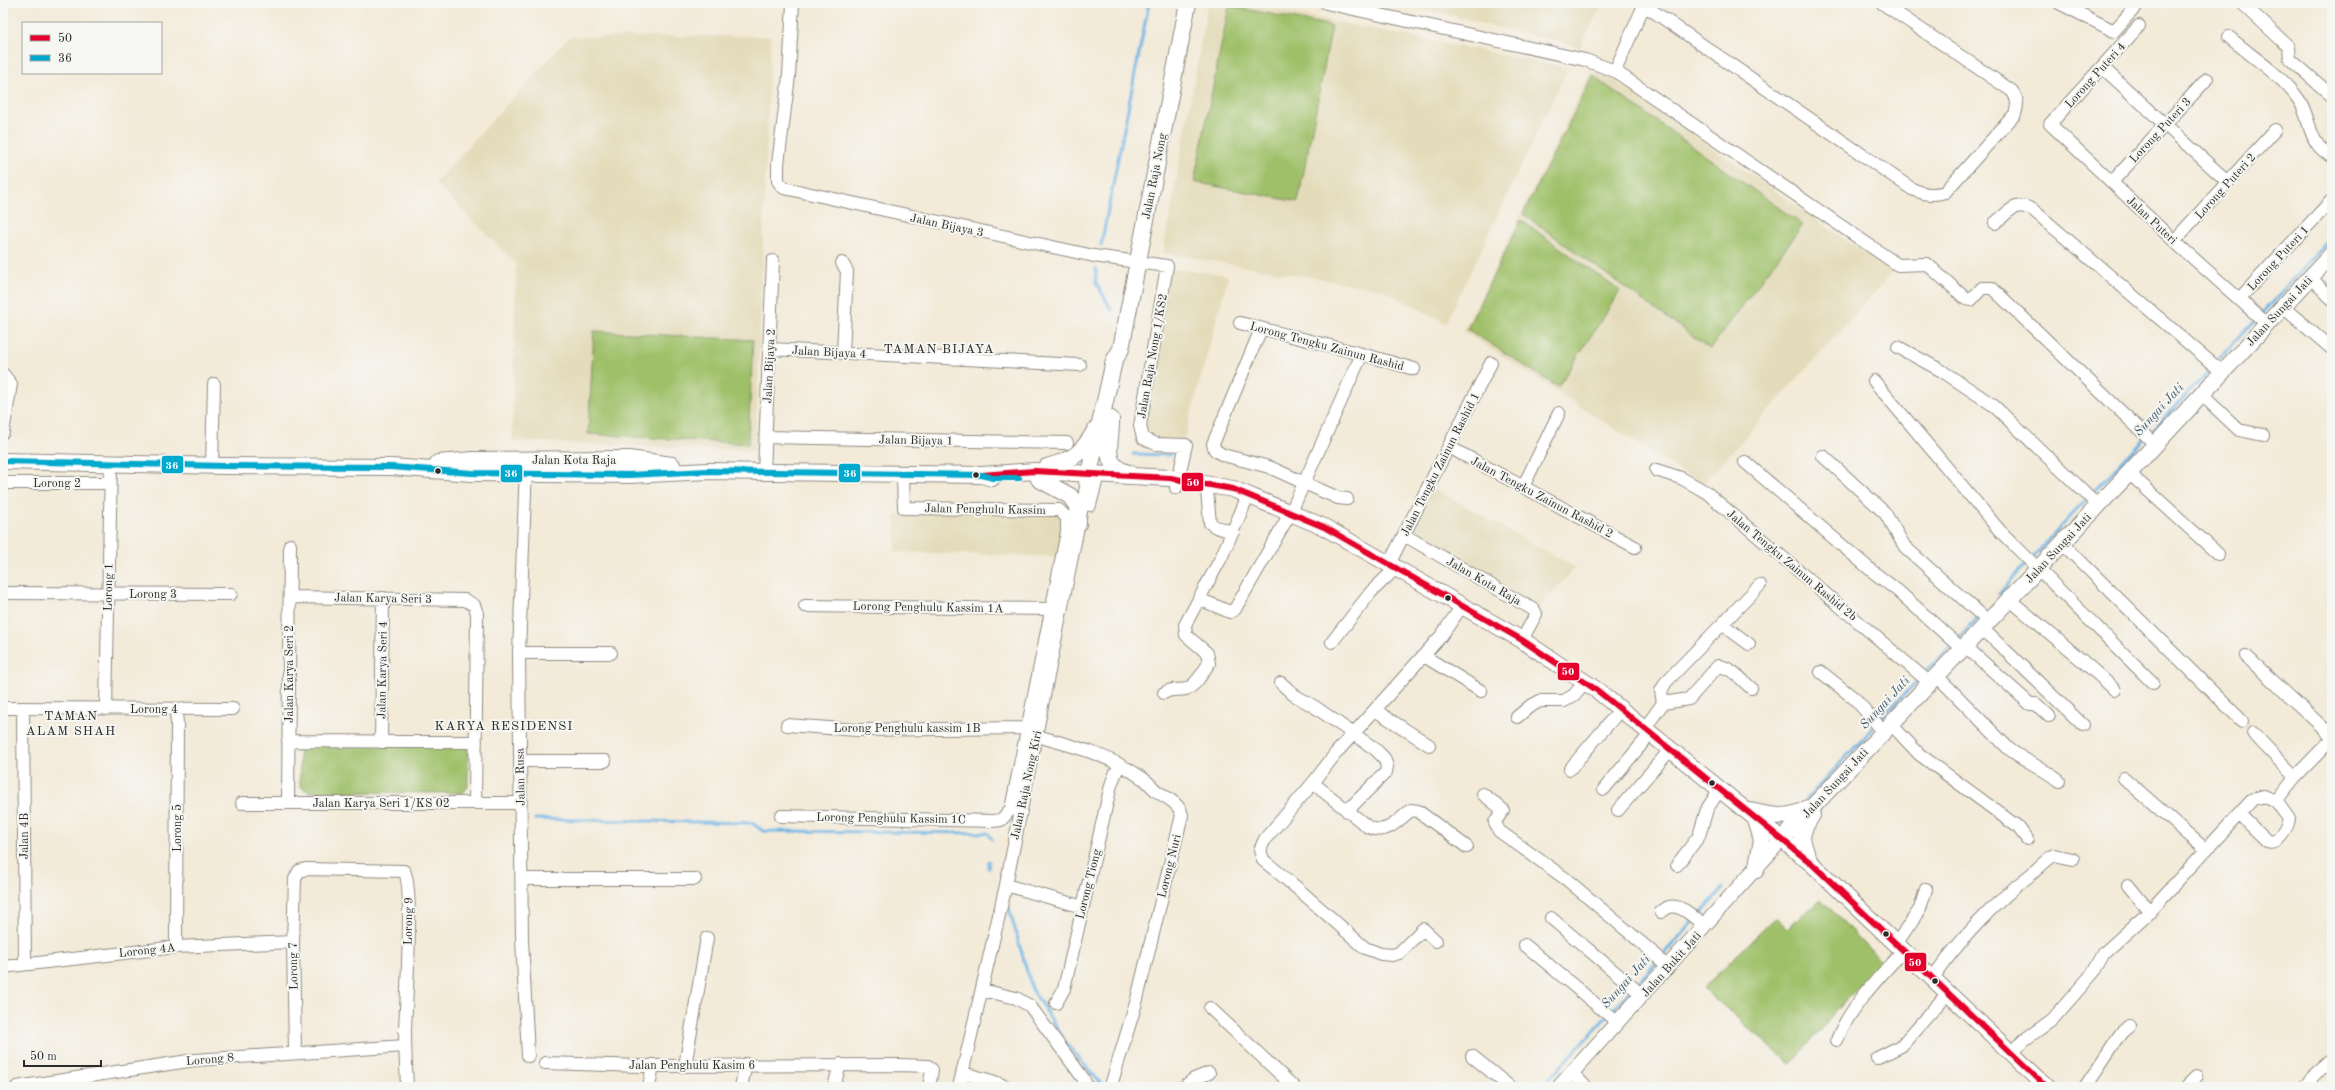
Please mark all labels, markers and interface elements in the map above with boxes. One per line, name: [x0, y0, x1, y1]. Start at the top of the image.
legend: [22, 22, 162, 74]
text: 50: [58, 32, 72, 45]
street label: Lorong Puteri 4: [2063, 40, 2128, 111]
text: 36: [58, 53, 72, 65]
street label: Lorong Puteri 3: [2128, 96, 2194, 165]
street label: Jalan Raja Nong: [1141, 132, 1169, 220]
street label: Lorong Puteri 2: [2193, 151, 2258, 222]
street label: Jalan Puteri: [2124, 195, 2179, 247]
street label: Jalan Bijaya 3: [909, 212, 985, 240]
street label: Lorong Puteri 1: [2246, 224, 2312, 293]
street label: Jalan Sungai Jati: [2244, 274, 2315, 349]
street label: Jalan Raja Nong 1/KS2: [1136, 293, 1170, 419]
street label: Lorong Tengku Zainun Rashid: [1248, 321, 1405, 373]
street label: Jalan Bijaya 2: [762, 328, 778, 404]
district label: TAMAN BIJAYA: [883, 343, 995, 356]
street label: Jalan Bijaya 4: [791, 345, 867, 361]
water label: Sungai Jati: [2132, 381, 2187, 439]
street label: Jalan Tengku Zainun Rashid 1: [1399, 391, 1482, 538]
street label: Jalan Bijaya 1: [879, 434, 953, 448]
line badge: 36: [161, 455, 184, 474]
street label: Jalan Kota Raja: [532, 455, 616, 467]
street label: Jalan Tengku Zainun Rashid 2: [1468, 455, 1615, 541]
text: 36: [166, 461, 178, 472]
line badge: 36: [838, 463, 861, 483]
line badge: 36: [500, 464, 523, 483]
unlabelled marker: [433, 466, 443, 476]
text: 36: [505, 469, 517, 480]
text: 36: [844, 469, 856, 480]
unlabelled marker: [971, 470, 981, 480]
line badge: 50: [1181, 472, 1204, 492]
street label: Lorong 2: [33, 478, 81, 490]
text: 50: [1187, 478, 1199, 489]
street label: Jalan Penghulu Kassim: [924, 503, 1046, 517]
street label: Jalan Tengku Zainun Rashid 2b: [1724, 508, 1859, 624]
street label: Jalan Sungai Jati: [2023, 511, 2094, 586]
street label: Jalan Kota Raja: [1444, 556, 1523, 608]
street label: Lorong 1: [103, 563, 115, 611]
street label: Lorong 3: [129, 589, 177, 601]
street label: Jalan Karya Seri 3: [334, 592, 432, 606]
unlabelled marker: [1443, 593, 1453, 603]
street label: Lorong Penghulu Kassim 1A: [852, 601, 1003, 615]
street label: Jalan Karya Seri 4: [376, 621, 390, 719]
street label: Jalan Karya Seri 2: [284, 625, 296, 723]
line badge: 50: [1557, 662, 1580, 681]
text: 50: [1562, 667, 1574, 678]
water label: Sungai Jati: [1858, 674, 1913, 732]
street label: Lorong 4: [130, 704, 178, 716]
district label: TAMAN ALAM SHAH: [26, 710, 116, 738]
district label: KARYA RESIDENSI: [435, 720, 573, 733]
street label: Lorong Penghulu kassim 1B: [833, 723, 981, 735]
street label: Jalan Raja Nong Kiri: [1010, 730, 1044, 841]
street label: Jalan Sungai Jati: [1800, 746, 1871, 821]
street label: Jalan Rusa: [514, 748, 528, 806]
unlabelled marker: [1707, 778, 1717, 788]
street label: Jalan Karya Seri 1/KS 02: [312, 798, 450, 810]
street label: Lorong 5: [171, 804, 184, 852]
street label: Lorong Penghulu Kassim 1C: [816, 812, 966, 826]
street label: Jalan 4B: [19, 813, 31, 859]
street label: Lorong Nuri: [1156, 833, 1184, 899]
street label: Lorong Tiong: [1074, 847, 1104, 921]
street label: Lorong 9: [403, 897, 415, 945]
unlabelled marker: [1881, 929, 1891, 939]
street label: Jalan Bukit Jati: [1640, 930, 1704, 1000]
street label: Lorong 4A: [118, 942, 176, 960]
street label: Lorong 7: [288, 942, 300, 990]
water label: Sungai Jati: [1599, 952, 1654, 1011]
line badge: 50: [1904, 952, 1927, 972]
text: 50: [1909, 958, 1921, 969]
unlabelled marker: [1930, 976, 1940, 986]
scale bar: [24, 1042, 101, 1068]
text: 50 m: [30, 1050, 57, 1063]
street label: Lorong 8: [186, 1052, 235, 1068]
street label: Jalan Penghulu Kasim 6: [629, 1060, 755, 1072]

